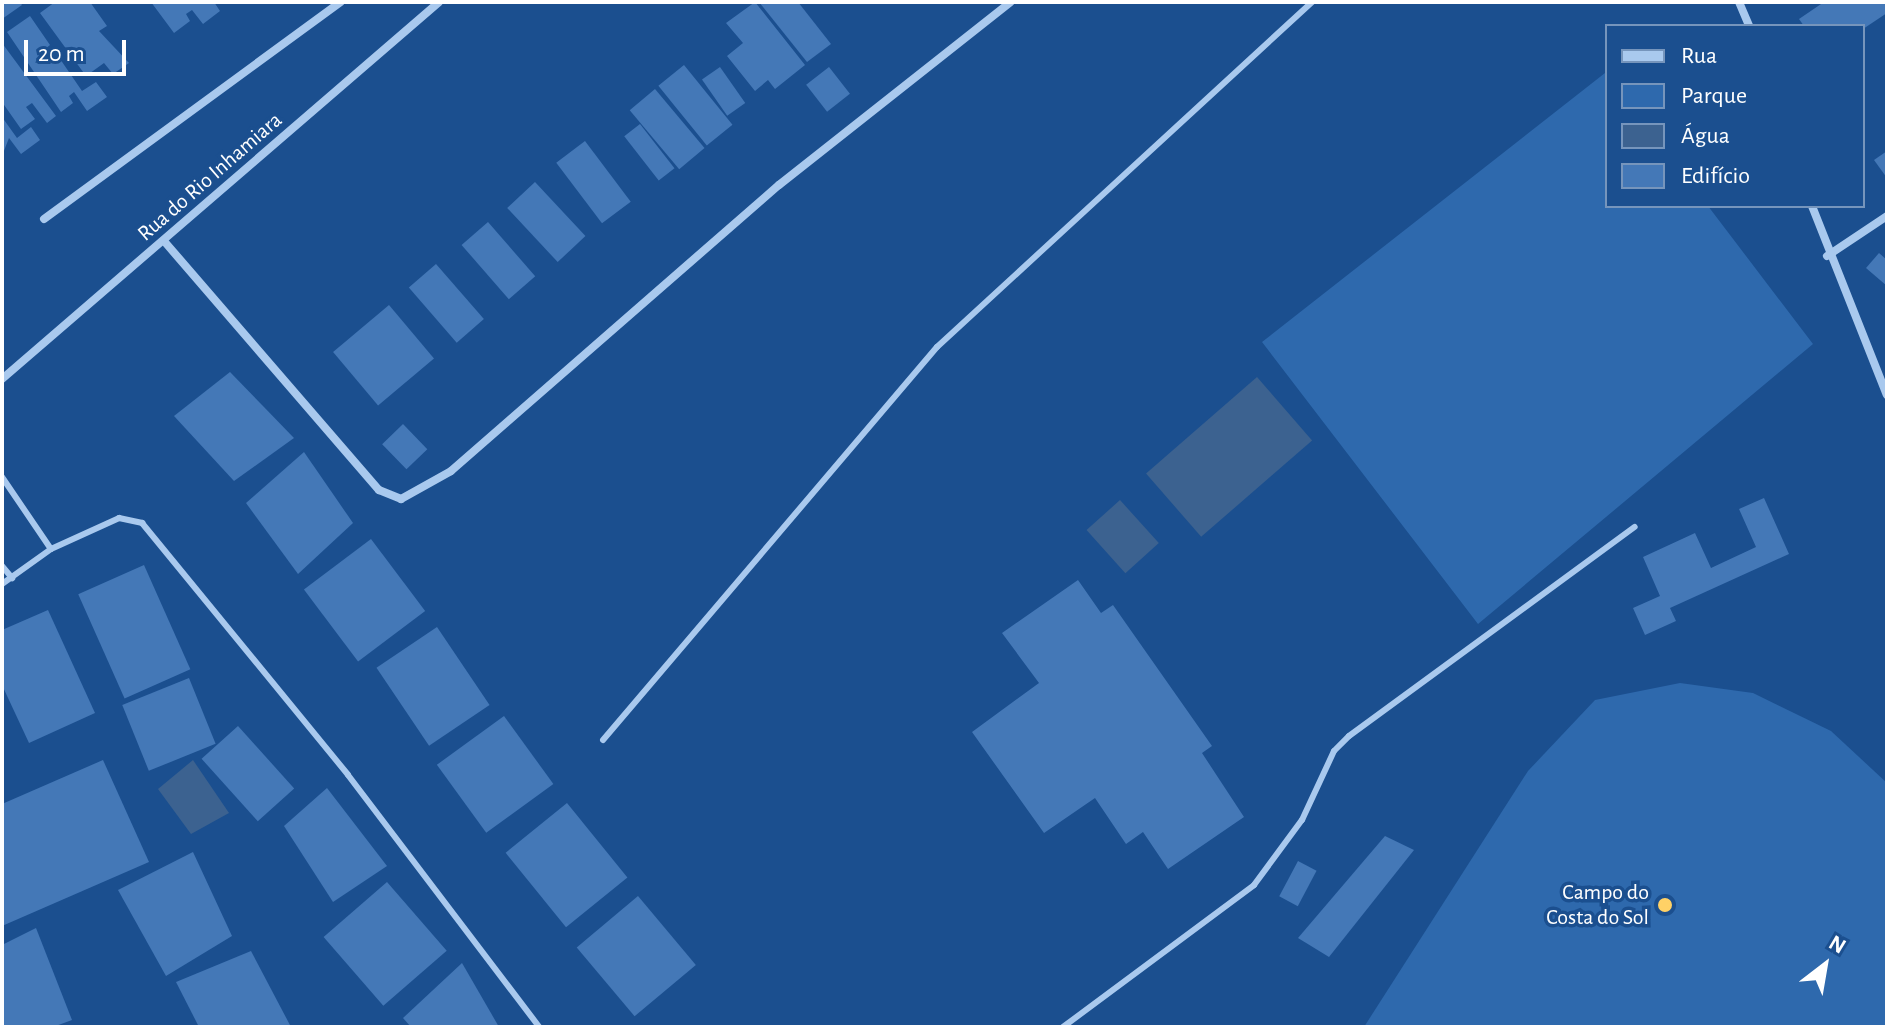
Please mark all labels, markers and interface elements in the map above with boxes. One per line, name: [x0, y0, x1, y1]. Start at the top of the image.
scale bar: [28, 24, 130, 74]
legend: [1605, 24, 1865, 208]
text: 20 m: [38, 42, 85, 66]
text: Rua: [1681, 44, 1717, 68]
text: Parque: [1681, 84, 1747, 108]
street label: Rua do Rio Inhamiara: [132, 107, 288, 247]
text: Água: [1681, 124, 1730, 148]
text: Edifício: [1681, 164, 1750, 188]
place label: Campo do Costa do Sol: [1546, 879, 1649, 930]
marker: Campo do Costa do Sol: [1656, 896, 1674, 914]
north arrow: [1785, 925, 1865, 1005]
text: N: [1825, 931, 1850, 958]

